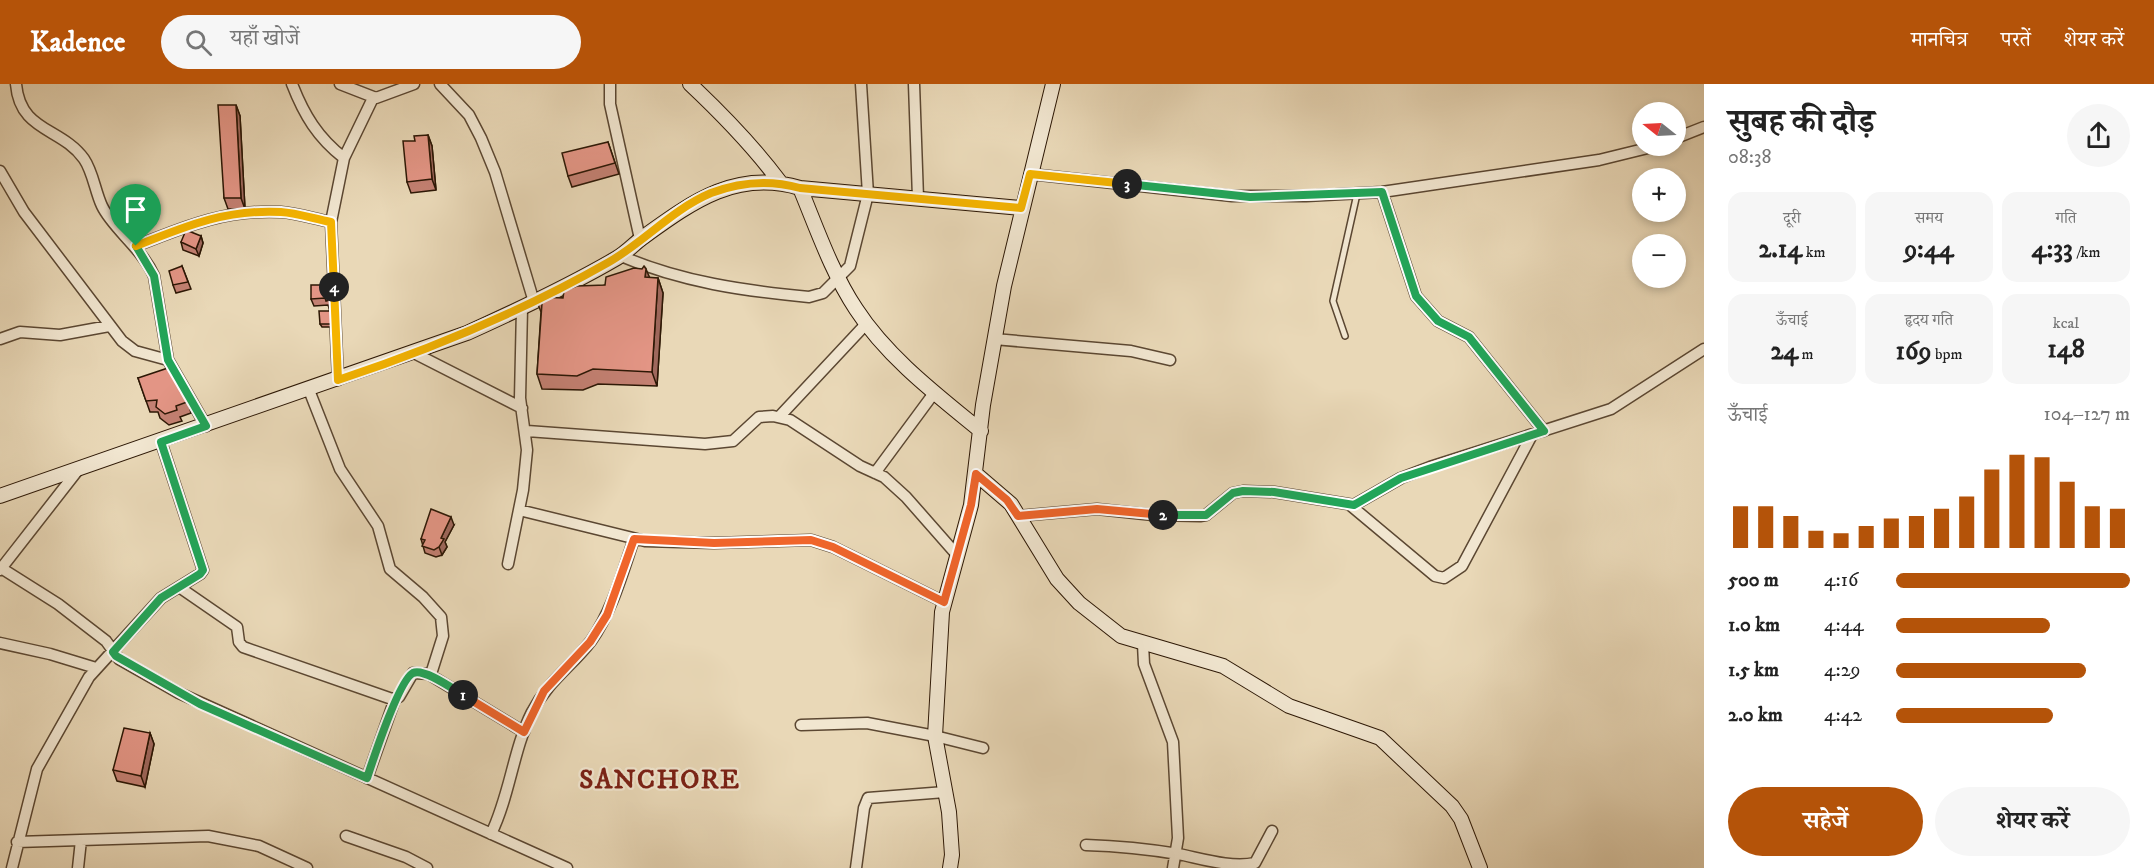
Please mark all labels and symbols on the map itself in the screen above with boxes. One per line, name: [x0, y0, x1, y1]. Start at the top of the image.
north arrow: [1632, 102, 1686, 156]
pin: 3: [1112, 169, 1142, 199]
pin: [110, 184, 161, 246]
pin: 4: [319, 272, 349, 302]
pin: 2: [1148, 500, 1178, 530]
pin: 1: [448, 680, 478, 710]
district label: SANCHORE: [579, 763, 741, 797]

